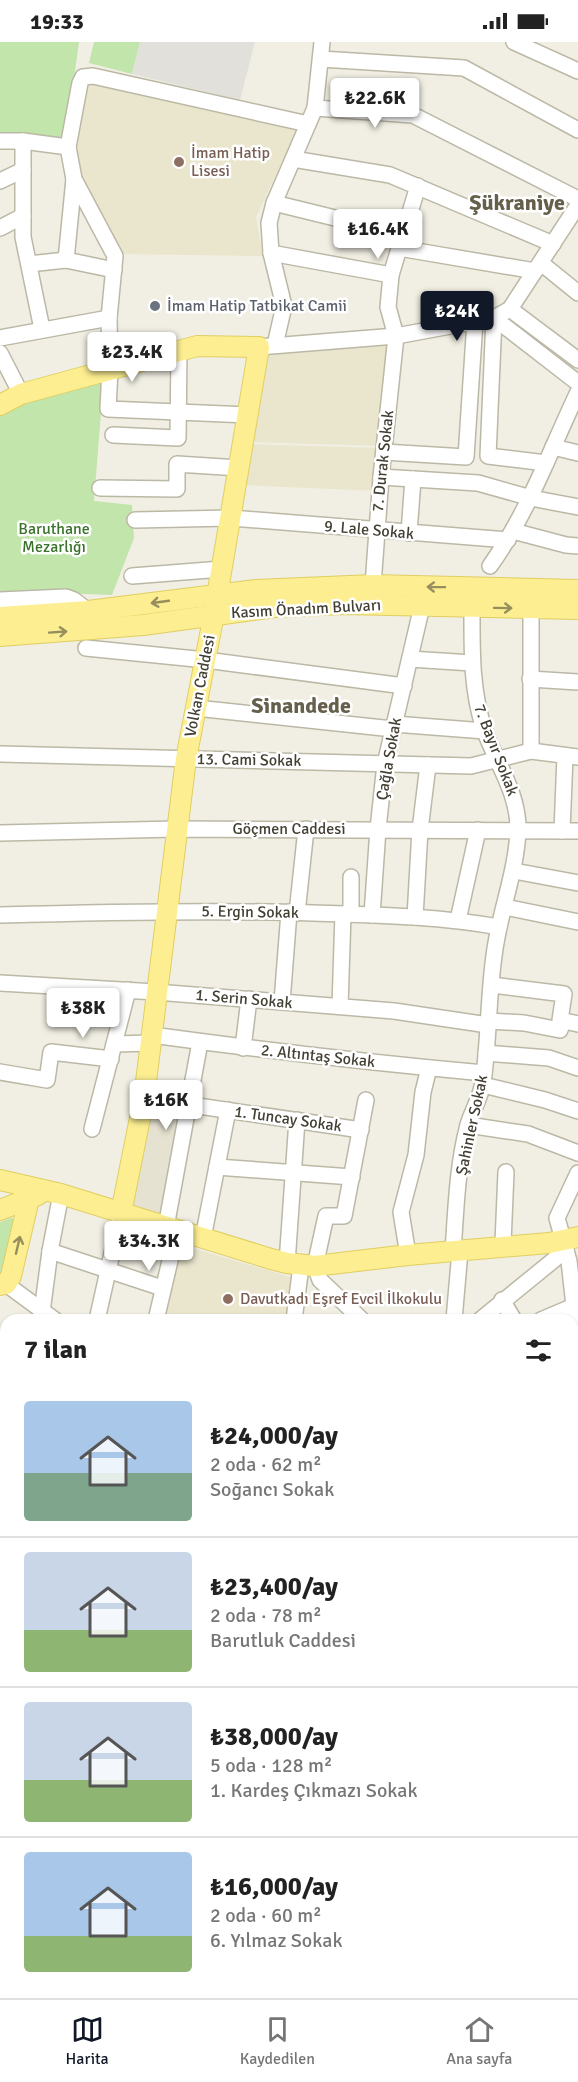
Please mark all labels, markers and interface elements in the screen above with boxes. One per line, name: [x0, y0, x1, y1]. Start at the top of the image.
text: 19:33: [30, 8, 84, 35]
pin: ₺22.6K: [326, 78, 424, 129]
text: ₺22.6K: [344, 85, 406, 110]
place label: İmam Hatip Lisesi: [191, 143, 270, 181]
marker: İmam Hatip Lisesi: [172, 155, 186, 169]
district label: Şükraniye: [469, 189, 565, 216]
pin: ₺16.4K: [329, 209, 427, 260]
text: ₺16.4K: [347, 216, 409, 241]
pin: ₺24K: [421, 291, 493, 342]
place label: İmam Hatip Tatbikat Camii: [167, 296, 347, 316]
text: ₺24K: [435, 298, 479, 323]
marker: İmam Hatip Tatbikat Camii: [148, 299, 162, 313]
pin: ₺23.4K: [83, 332, 181, 383]
text: ₺23.4K: [101, 339, 163, 364]
street label: 7. Durak Sokak: [368, 409, 398, 513]
street label: 9. Lale Sokak: [323, 516, 415, 544]
park label: Baruthane Mezarlığı: [18, 519, 90, 557]
one-way arrow: [426, 581, 446, 592]
street label: Kasım Önadım Bulvarı: [230, 595, 382, 623]
one-way arrow: [150, 597, 170, 608]
one-way arrow: [493, 602, 513, 614]
one-way arrow: [48, 626, 68, 637]
street label: Volkan Caddesi: [180, 633, 220, 739]
district label: Sinandede: [251, 692, 351, 719]
street label: 7. Bayır Sokak: [469, 701, 523, 799]
street label: Çağla Sokak: [372, 716, 406, 802]
street label: 13. Cami Sokak: [197, 749, 301, 771]
street label: Göçmen Caddesi: [232, 819, 346, 839]
street label: 5. Ergin Sokak: [201, 901, 299, 923]
street label: 1. Serin Sokak: [195, 985, 293, 1013]
pin: ₺38K: [47, 988, 119, 1039]
text: ₺38K: [61, 995, 105, 1020]
street label: 2. Altıntaş Sokak: [260, 1040, 376, 1072]
street label: Şahinler Sokak: [452, 1073, 492, 1177]
pin: ₺16K: [130, 1080, 202, 1131]
text: ₺16K: [144, 1087, 188, 1112]
street label: 1. Tuncay Sokak: [233, 1102, 343, 1136]
pin: ₺34.3K: [100, 1221, 198, 1272]
text: ₺34.3K: [118, 1228, 180, 1253]
one-way arrow: [13, 1236, 24, 1255]
place label: Davutkadı Eşref Evcil İlkokulu: [240, 1289, 442, 1309]
marker: Davutkadı Eşref Evcil İlkokulu: [221, 1292, 235, 1306]
text: 7 ilan: [24, 1334, 87, 1366]
icon: filters: [522, 1334, 555, 1367]
text: ₺24,000/ay: [210, 1420, 338, 1452]
icon: home: [72, 1425, 144, 1497]
text: 2 oda · 62 m²: [210, 1452, 322, 1477]
text: Soğancı Sokak: [210, 1477, 334, 1502]
text: ₺23,400/ay: [210, 1571, 338, 1603]
icon: home: [72, 1576, 144, 1648]
text: 2 oda · 78 m²: [210, 1603, 322, 1628]
text: Barutluk Caddesi: [210, 1628, 356, 1653]
text: ₺38,000/ay: [210, 1721, 338, 1753]
icon: home: [72, 1726, 144, 1798]
text: 5 oda · 128 m²: [210, 1753, 332, 1778]
text: 1. Kardeş Çıkmazı Sokak: [210, 1778, 418, 1803]
text: ₺16,000/ay: [210, 1871, 338, 1903]
icon: home: [72, 1876, 144, 1948]
text: 2 oda · 60 m²: [210, 1903, 322, 1928]
text: 6. Yılmaz Sokak: [210, 1928, 342, 1953]
tab: Harita: [66, 2013, 109, 2069]
tab: Kaydedilen: [240, 2013, 315, 2069]
tab: Ana sayfa: [446, 2013, 512, 2069]

